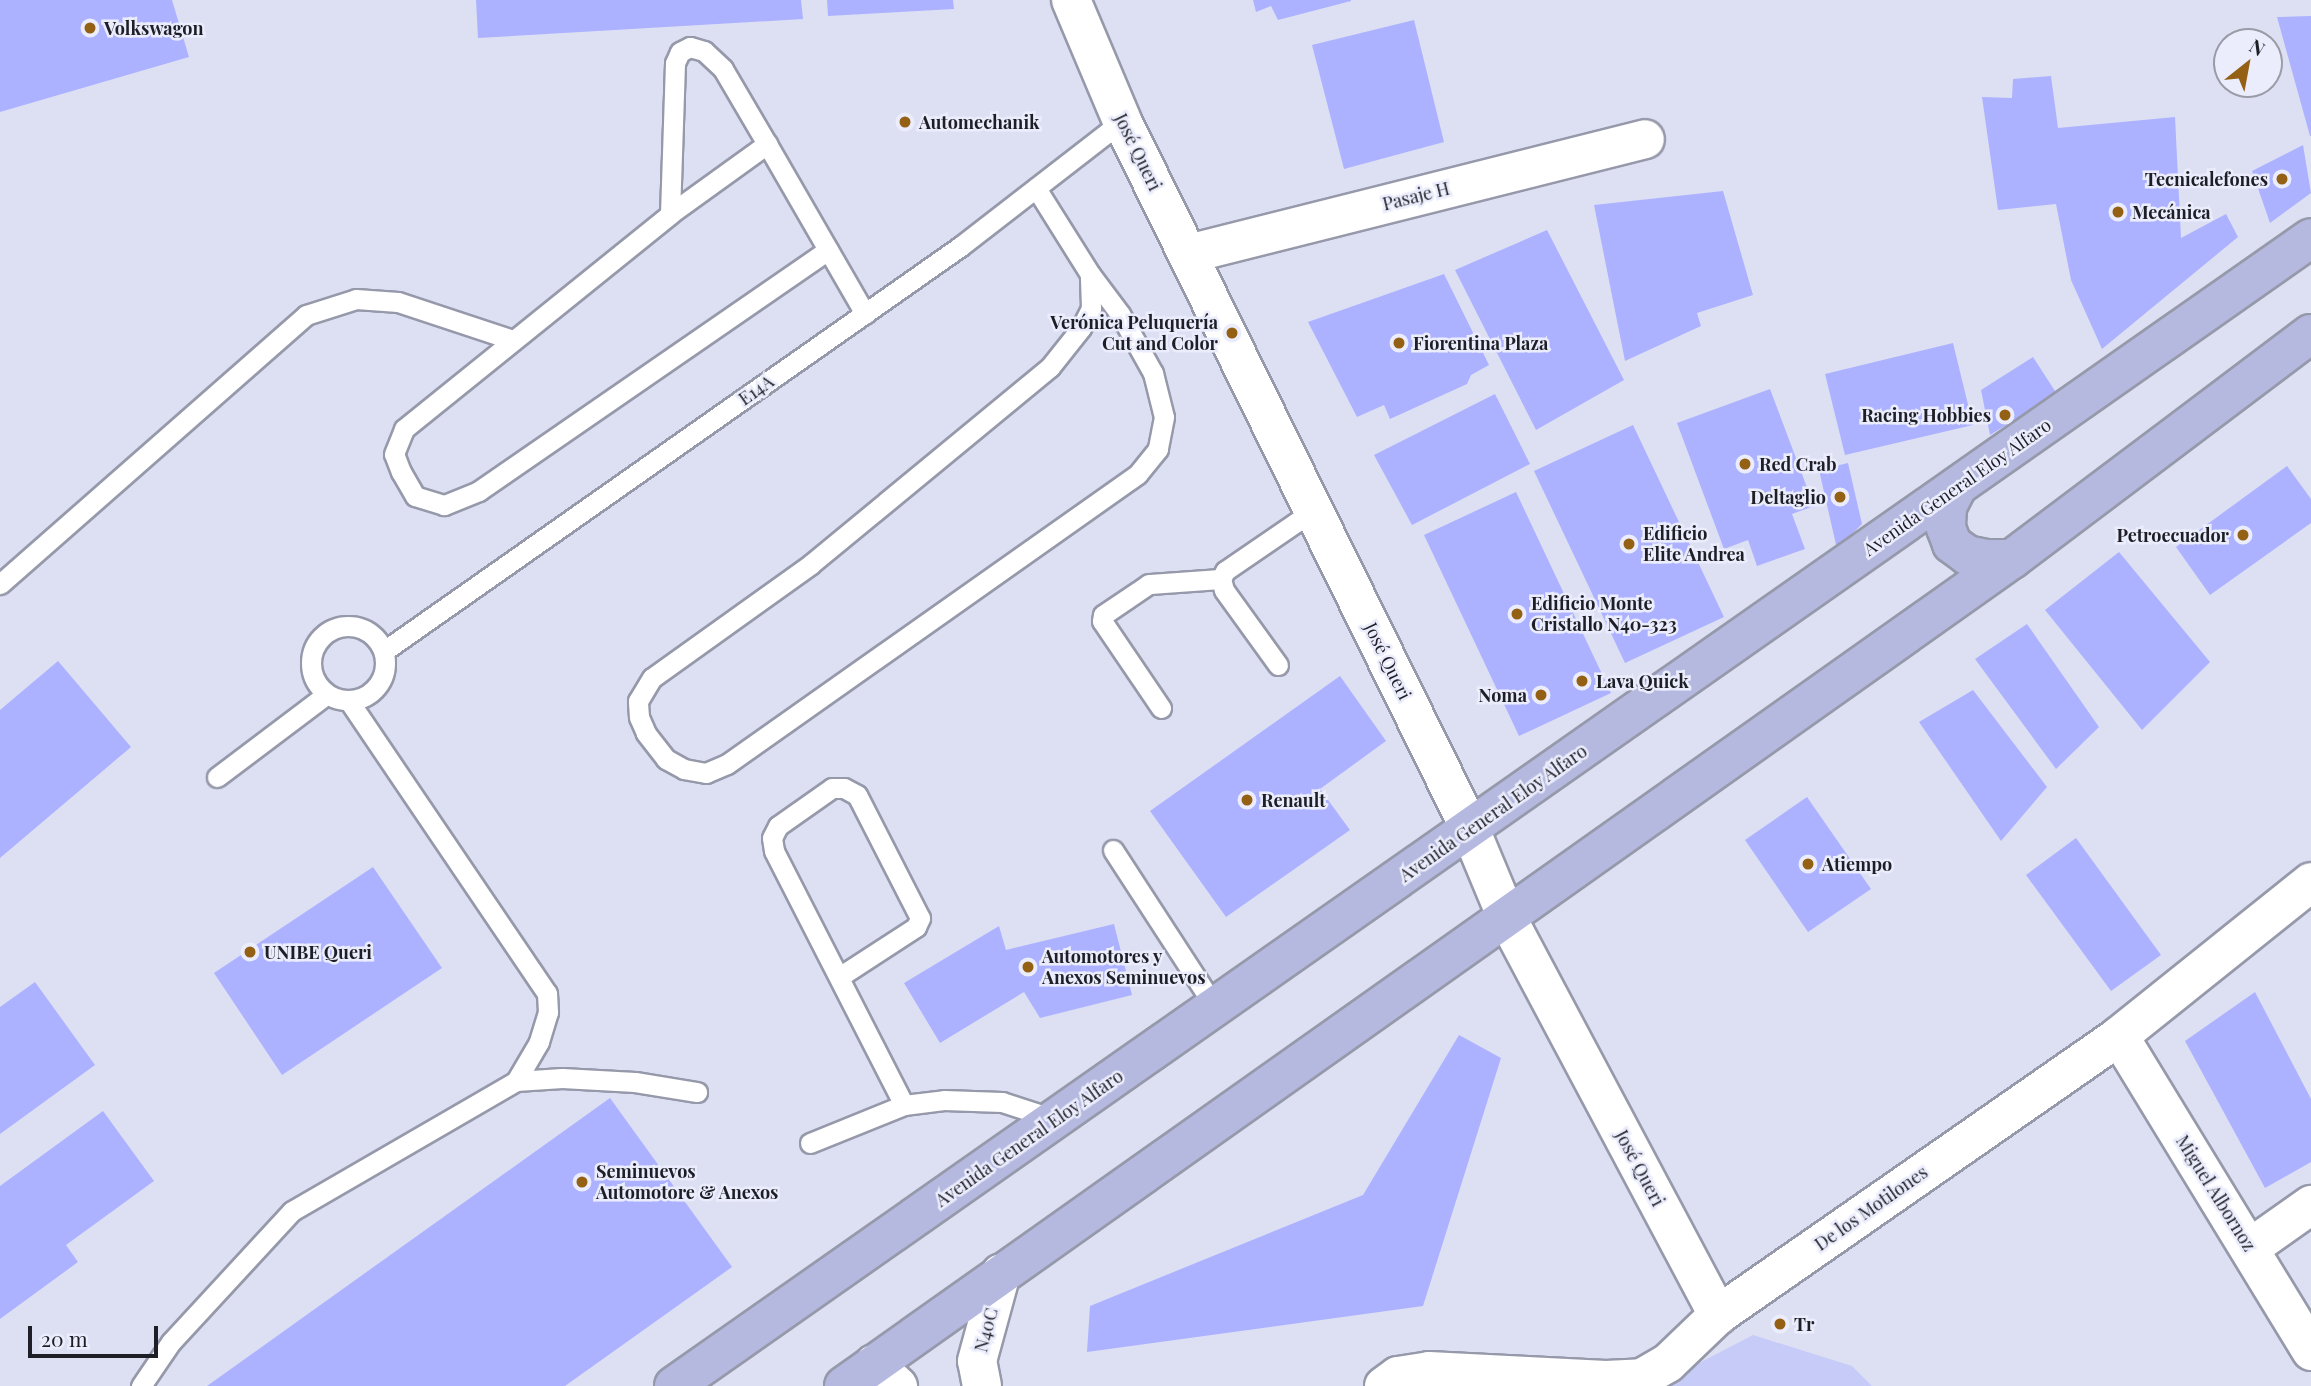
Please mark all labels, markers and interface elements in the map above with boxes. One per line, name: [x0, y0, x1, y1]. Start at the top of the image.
place label: Volkswagon: [104, 17, 204, 39]
marker: Volkswagon: [82, 20, 98, 36]
north arrow: [2213, 28, 2283, 98]
text: N: [2245, 32, 2270, 61]
street label: José Queri: [1110, 110, 1166, 194]
place label: Automechanik: [919, 111, 1040, 133]
marker: Automechanik: [897, 114, 913, 130]
place label: Tecnicalefones: [2145, 168, 2268, 190]
marker: Tecnicalefones: [2274, 171, 2290, 187]
street label: Pasaje H: [1380, 177, 1452, 215]
place label: Mecánica: [2132, 201, 2211, 223]
marker: Mecánica: [2110, 204, 2126, 220]
place label: Verónica Peluquería Cut and Color: [1050, 312, 1218, 354]
marker: Verónica Peluquería Cut and Color: [1224, 325, 1240, 341]
place label: Fiorentina Plaza: [1413, 332, 1548, 354]
marker: Fiorentina Plaza: [1391, 335, 1407, 351]
street label: E14A: [734, 370, 778, 410]
place label: Racing Hobbies: [1861, 404, 1991, 426]
marker: Racing Hobbies: [1997, 407, 2013, 423]
street label: Avenida General Eloy Alfaro: [1859, 414, 2055, 560]
place label: Red Crab: [1759, 453, 1836, 475]
marker: Red Crab: [1737, 456, 1753, 472]
place label: Deltaglio: [1750, 486, 1826, 508]
marker: Deltaglio: [1832, 489, 1848, 505]
place label: Edificio Elite Andrea: [1643, 523, 1746, 566]
place label: Petroecuador: [2116, 524, 2229, 546]
marker: Petroecuador: [2235, 527, 2251, 543]
marker: Edificio Elite Andrea: [1621, 536, 1637, 552]
place label: Edificio Monte Cristallo N40-323: [1531, 593, 1677, 636]
marker: Edificio Monte Cristallo N40-323: [1509, 606, 1525, 622]
street label: José Queri: [1360, 619, 1416, 703]
place label: Lava Quick: [1596, 670, 1689, 692]
marker: Lava Quick: [1574, 673, 1590, 689]
place label: Noma: [1479, 684, 1527, 706]
marker: Noma: [1533, 687, 1549, 703]
street label: Avenida General Eloy Alfaro: [1395, 740, 1591, 886]
place label: Renault: [1261, 789, 1326, 811]
marker: Renault: [1239, 792, 1255, 808]
place label: Atiempo: [1822, 853, 1892, 875]
marker: Atiempo: [1800, 856, 1816, 872]
place label: UNIBE Queri: [264, 941, 372, 963]
marker: UNIBE Queri: [242, 944, 258, 960]
place label: Automotores y Anexos Seminuevos: [1042, 946, 1205, 988]
marker: Automotores y Anexos Seminuevos: [1020, 959, 1036, 975]
street label: Avenida General Eloy Alfaro: [931, 1065, 1127, 1211]
street label: José Queri: [1611, 1126, 1669, 1210]
street label: Miguel Albornoz: [2172, 1131, 2260, 1255]
place label: Seminuevos Automotore & Anexos: [596, 1161, 779, 1204]
street label: De los Motilones: [1810, 1161, 1932, 1255]
marker: Seminuevos Automotore & Anexos: [574, 1174, 590, 1190]
street label: N40C: [970, 1306, 1002, 1354]
scale bar: [32, 1312, 161, 1356]
place label: Tr: [1794, 1313, 1814, 1335]
marker: Tr: [1772, 1316, 1788, 1332]
text: 20 m: [41, 1324, 88, 1352]

